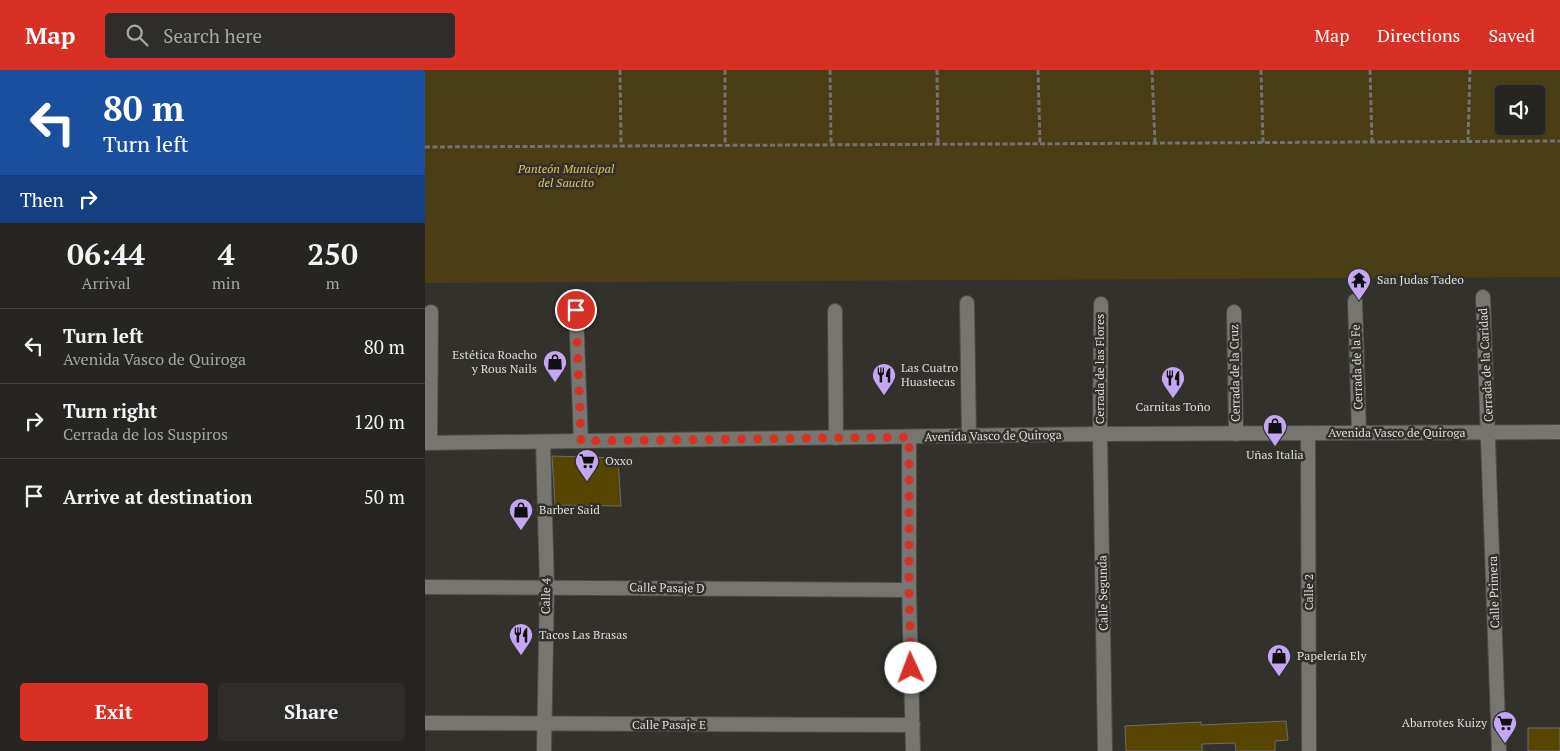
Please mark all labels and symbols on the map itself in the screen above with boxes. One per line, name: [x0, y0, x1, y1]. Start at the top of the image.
park label: Panteón Municipal del Saucito: [517, 161, 615, 190]
temple icon: San Judas Tadeo: [1346, 267, 1372, 301]
place label: San Judas Tadeo: [1377, 272, 1464, 287]
pin: [555, 289, 597, 331]
street label: Cerrada de la Caridad: [1475, 307, 1496, 422]
street label: Cerrada de las Flores: [1092, 314, 1107, 424]
street label: Cerrada de la Cruz: [1226, 324, 1243, 422]
street label: Cerrada de la Fe: [1348, 324, 1365, 410]
place label: Estética Roacho y Rous Nails: [452, 347, 537, 376]
shop icon: Estética Roacho y Rous Nails: [542, 349, 568, 383]
place label: Las Cuatro Huastecas: [901, 360, 958, 389]
restaurant icon: Las Cuatro Huastecas: [871, 362, 897, 396]
restaurant icon: Carnitas Toño: [1160, 365, 1186, 399]
place label: Carnitas Toño: [1136, 399, 1211, 414]
shop icon: Uñas Italia: [1262, 413, 1288, 447]
street label: Avenida Vasco de Quiroga: [1328, 425, 1466, 440]
street label: Avenida Vasco de Quiroga: [924, 427, 1062, 444]
place label: Uñas Italia: [1246, 447, 1304, 462]
supermarket icon: Oxxo: [574, 448, 600, 482]
place label: Oxxo: [605, 453, 633, 468]
shop icon: Barber Said: [508, 497, 534, 531]
place label: Barber Said: [539, 502, 600, 517]
street label: Calle Segunda: [1094, 555, 1111, 631]
street label: Calle Primera: [1485, 556, 1502, 628]
street label: Calle 2: [1301, 574, 1316, 610]
street label: Calle 4: [538, 577, 553, 614]
street label: Calle Pasaje D: [629, 579, 705, 596]
restaurant icon: Tacos Las Brasas: [508, 622, 534, 656]
place label: Tacos Las Brasas: [539, 627, 628, 642]
position arrow: [884, 641, 936, 693]
shop icon: Papelería Ely: [1266, 643, 1292, 677]
place label: Papelería Ely: [1297, 648, 1367, 663]
supermarket icon: Abarrotes Kuizy: [1492, 710, 1518, 744]
place label: Abarrotes Kuizy: [1402, 715, 1488, 730]
street label: Calle Pasaje E: [632, 717, 706, 732]

